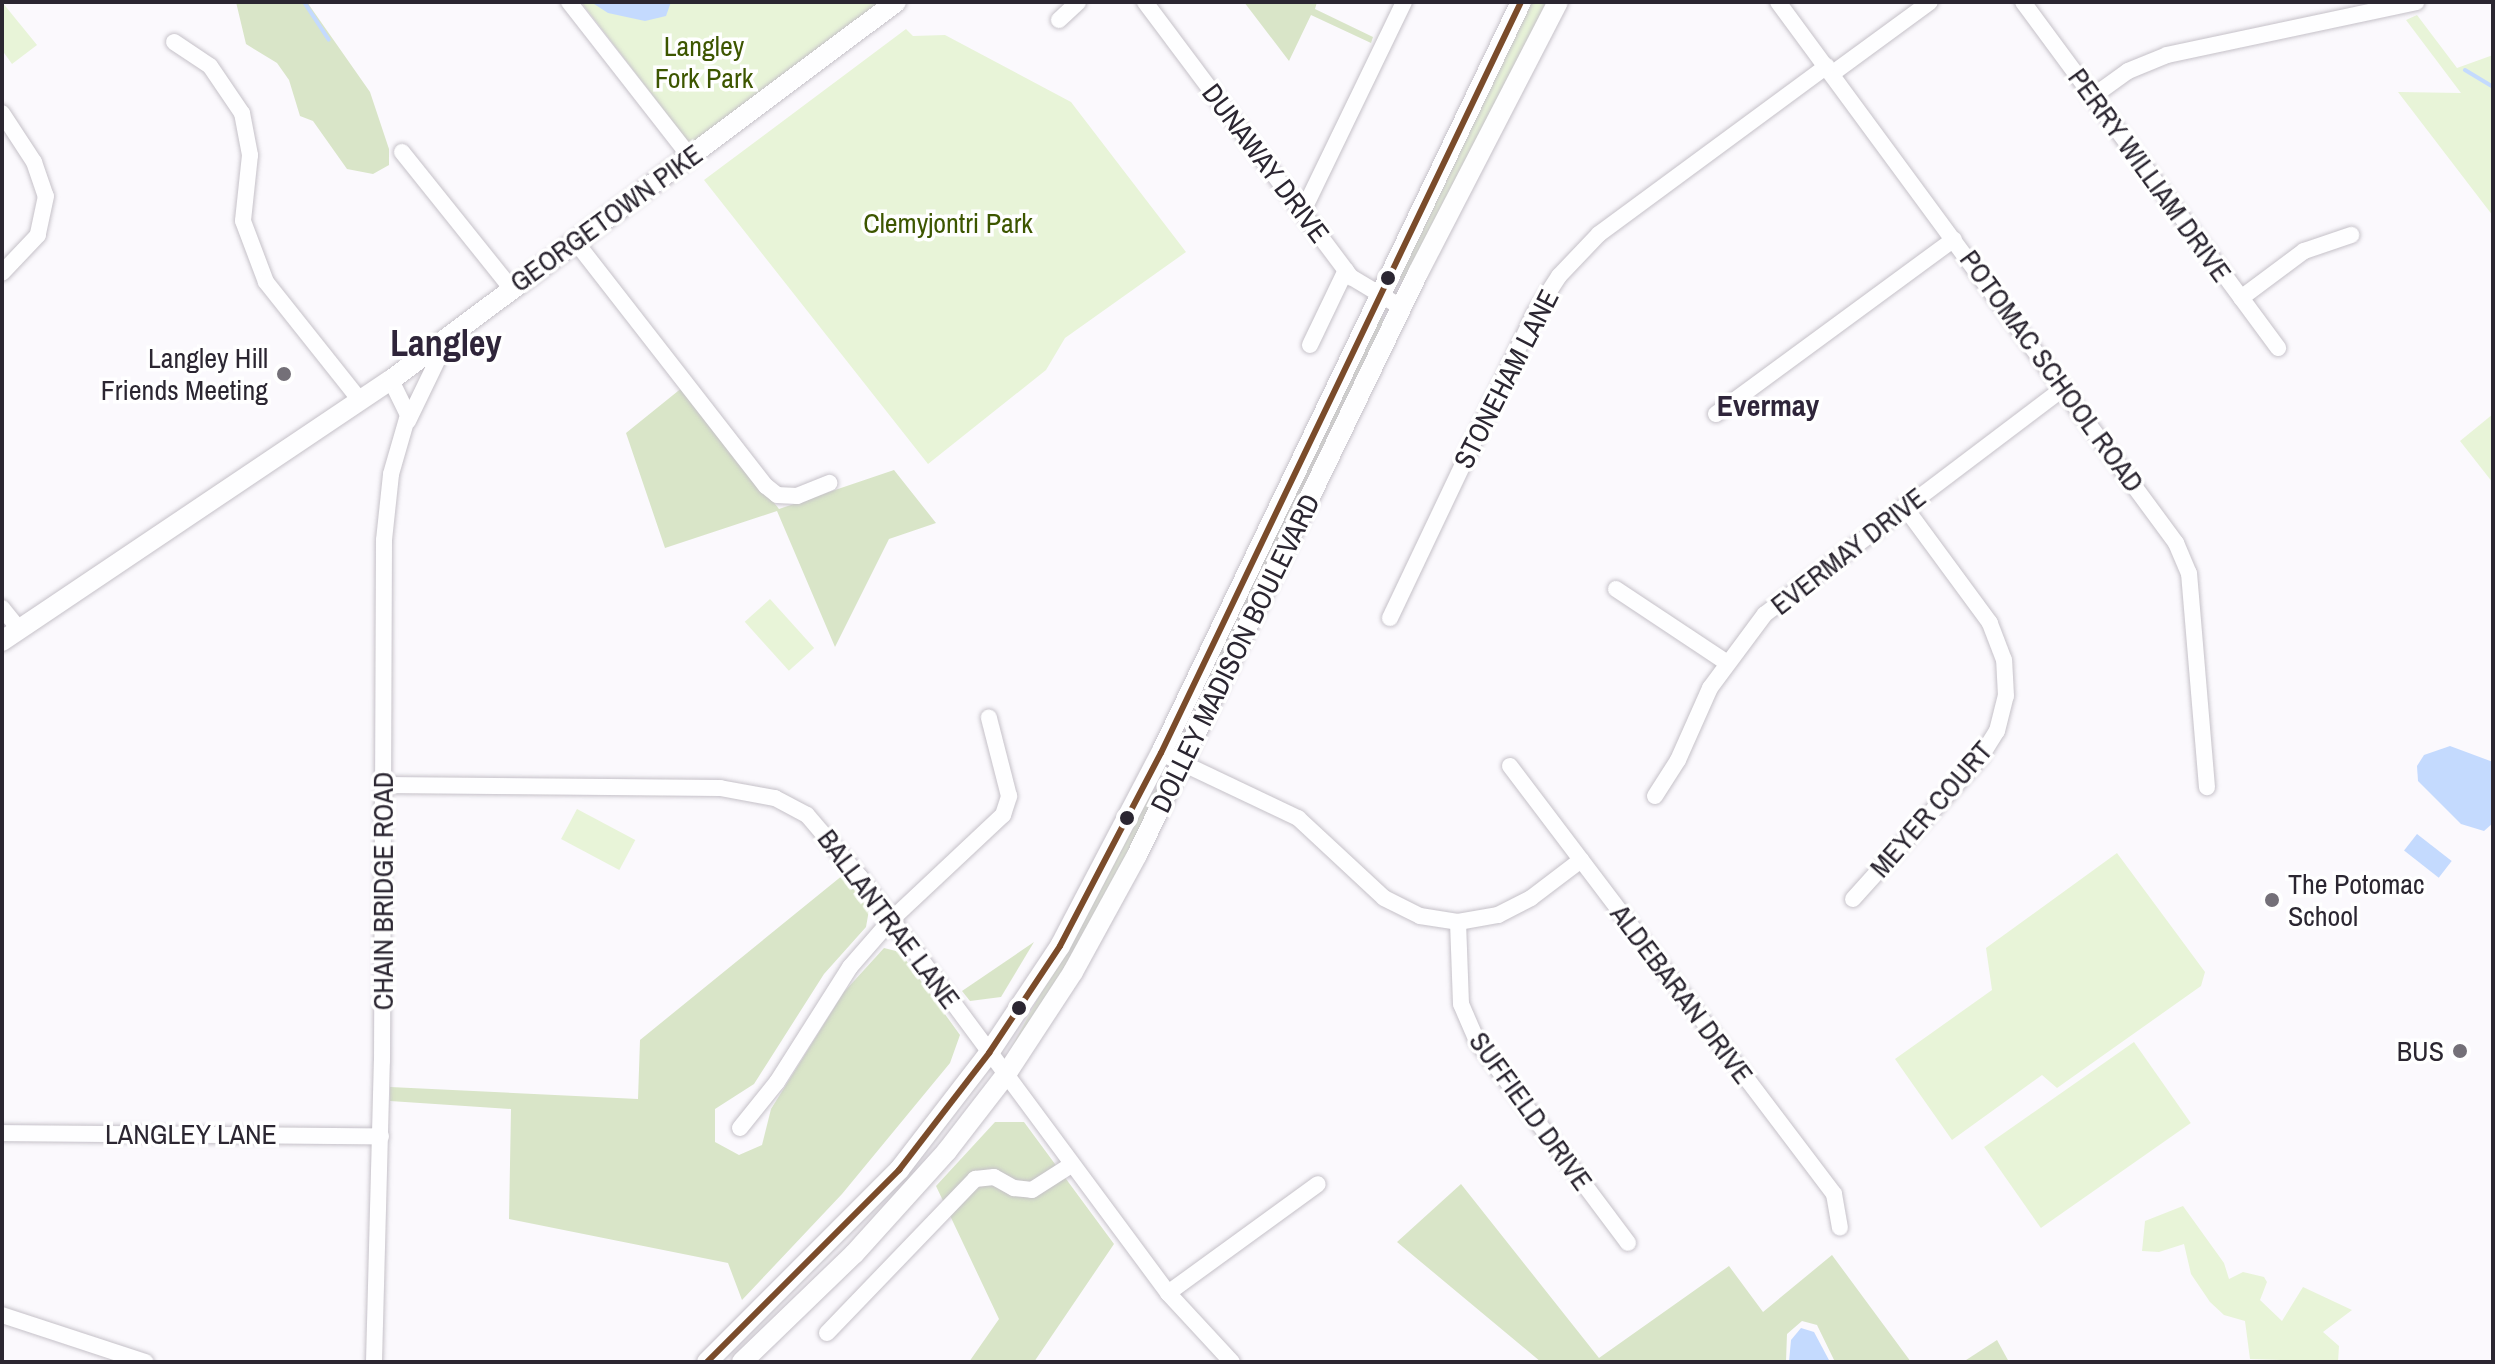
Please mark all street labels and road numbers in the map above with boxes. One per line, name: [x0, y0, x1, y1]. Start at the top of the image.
street label: PERRY WILLIAM DRIVE: [2061, 62, 2239, 288]
street label: DUNAWAY DRIVE: [1195, 77, 1337, 249]
street label: GEORGETOWN PIKE: [503, 137, 709, 299]
street label: POTOMAC SCHOOL ROAD: [1953, 243, 2151, 499]
street label: STONEHAM LANE: [1447, 284, 1565, 474]
street label: EVERMAY DRIVE: [1764, 480, 1932, 622]
street label: DOLLEY MADISON BOULEVARD: [1143, 488, 1327, 818]
street label: MEYER COURT: [1863, 734, 1999, 884]
street label: CHAIN BRIDGE ROAD: [366, 772, 400, 1010]
street label: BALLANTRAE LANE: [811, 823, 967, 1015]
street label: ALDEBARAN DRIVE: [1604, 898, 1760, 1090]
street label: SUFFIELD DRIVE: [1462, 1025, 1600, 1197]
street label: LANGLEY LANE: [105, 1117, 277, 1151]

